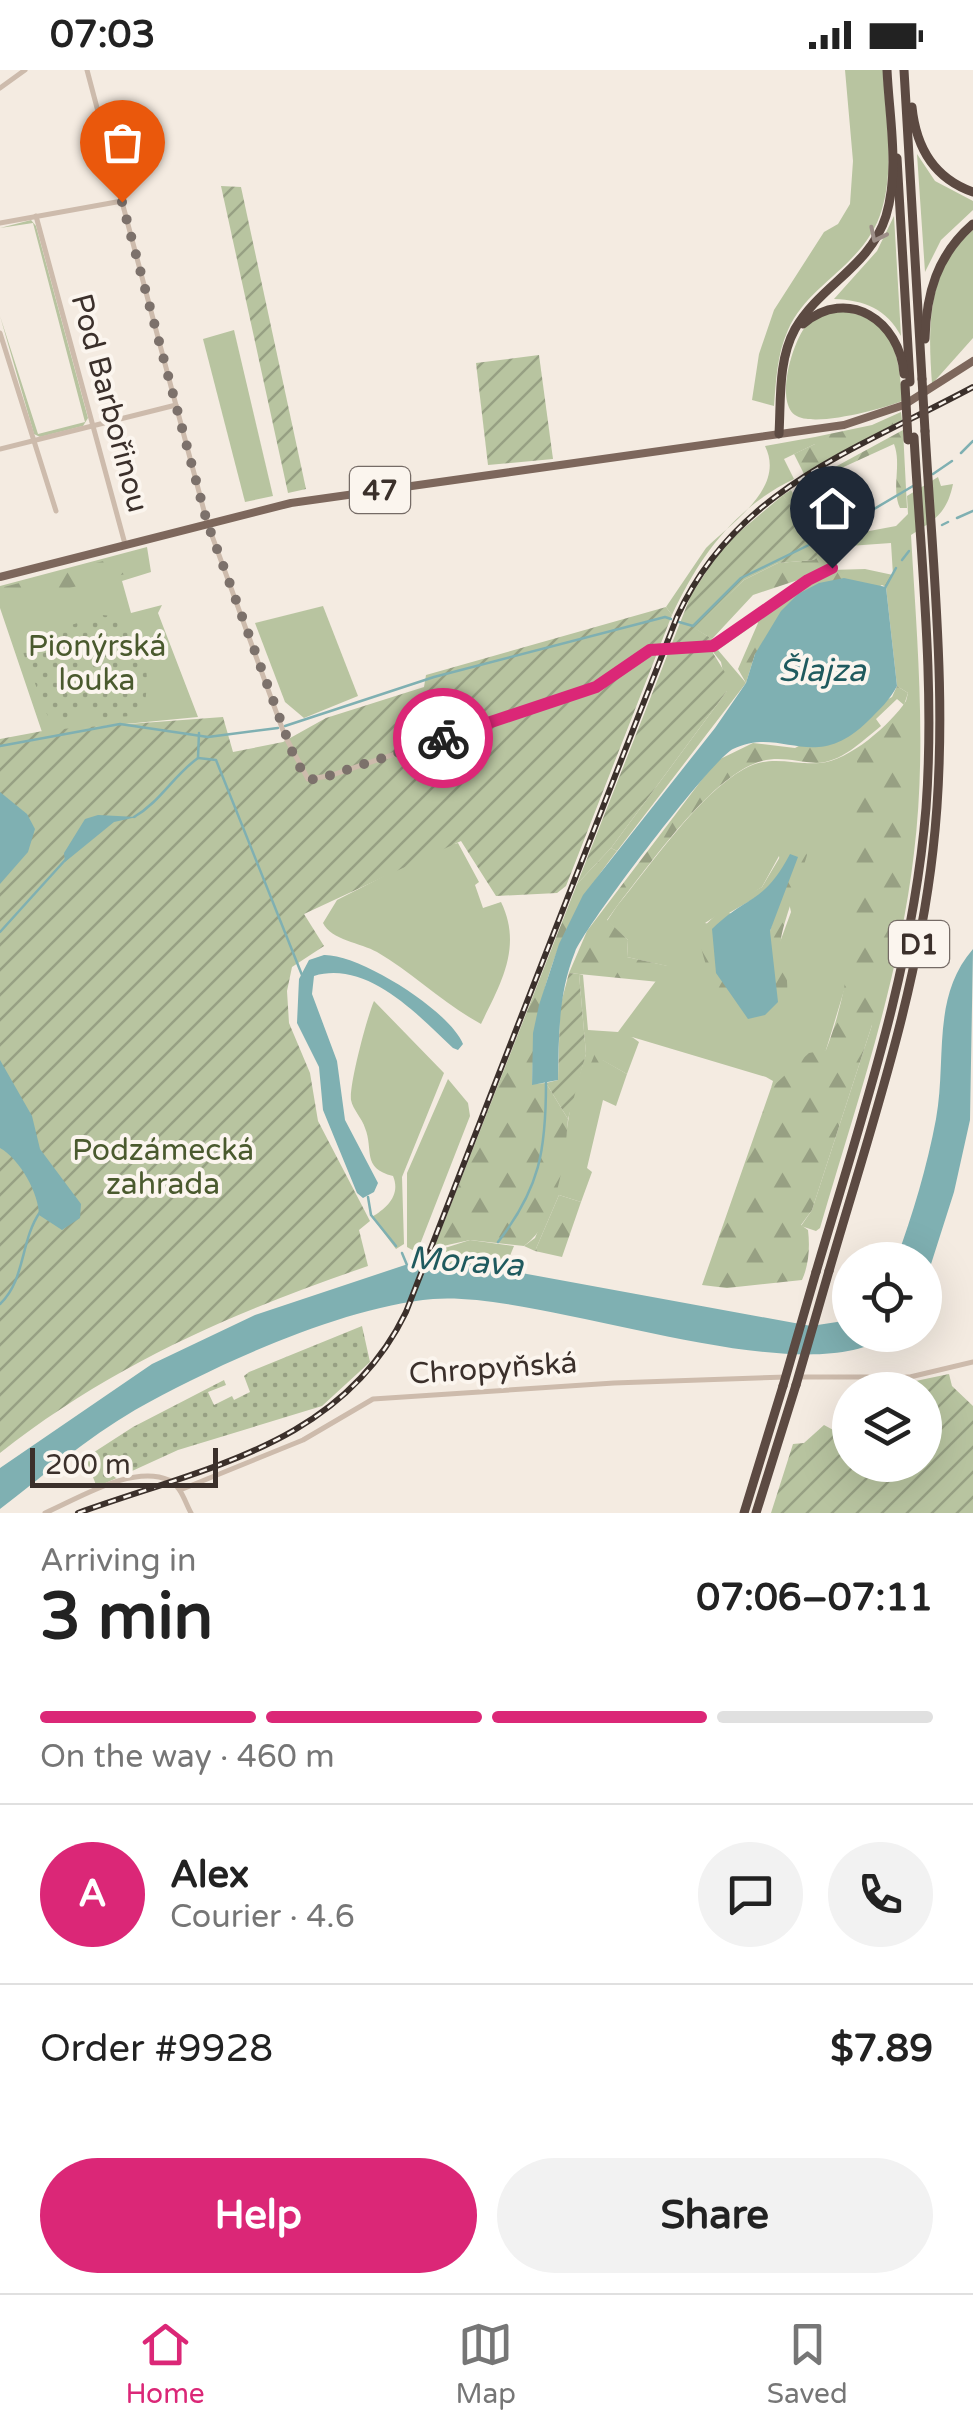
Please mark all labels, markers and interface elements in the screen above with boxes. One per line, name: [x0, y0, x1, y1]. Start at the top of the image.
text: 07:03: [50, 12, 155, 58]
pin: [80, 100, 165, 203]
icon: bag: [95, 115, 150, 170]
one-way arrow: [869, 224, 889, 242]
street label: Pod Barbořinou: [63, 290, 156, 516]
pin: [790, 466, 875, 569]
road number: 47: [350, 467, 410, 513]
icon: home: [805, 481, 860, 536]
park label: Pionýrská louka: [28, 628, 166, 699]
water label: Šlajza: [778, 652, 867, 690]
courier: [393, 688, 493, 788]
icon: bike: [416, 711, 471, 766]
road number: D1: [889, 921, 949, 967]
park label: Podzámecká zahrada: [72, 1132, 254, 1203]
water label: Morava: [407, 1239, 525, 1285]
map controls: [832, 1242, 942, 1482]
button: locate: [832, 1242, 942, 1352]
street label: Chropyňská: [408, 1344, 579, 1393]
button: layers: [832, 1372, 942, 1482]
scale bar: [30, 1443, 218, 1488]
text: 200 m: [45, 1448, 131, 1482]
text: Arriving in: [40, 1542, 197, 1580]
text: 07:06–07:11: [696, 1575, 933, 1621]
text: 3 min: [40, 1578, 213, 1657]
text: On the way · 460 m: [40, 1738, 335, 1776]
button: chat: [698, 1842, 803, 1947]
button: phone: [828, 1842, 933, 1947]
text: Alex: [170, 1852, 249, 1898]
text: A: [78, 1871, 107, 1917]
text: Courier · 4.6: [170, 1898, 355, 1936]
text: Order #9928: [40, 2026, 273, 2072]
text: $7.89: [830, 2026, 933, 2072]
button: Help: [40, 2158, 477, 2273]
button: Share: [497, 2158, 933, 2273]
tab: Home: [125, 2317, 205, 2411]
tab: Map: [455, 2317, 516, 2411]
tab: Saved: [767, 2317, 848, 2411]

